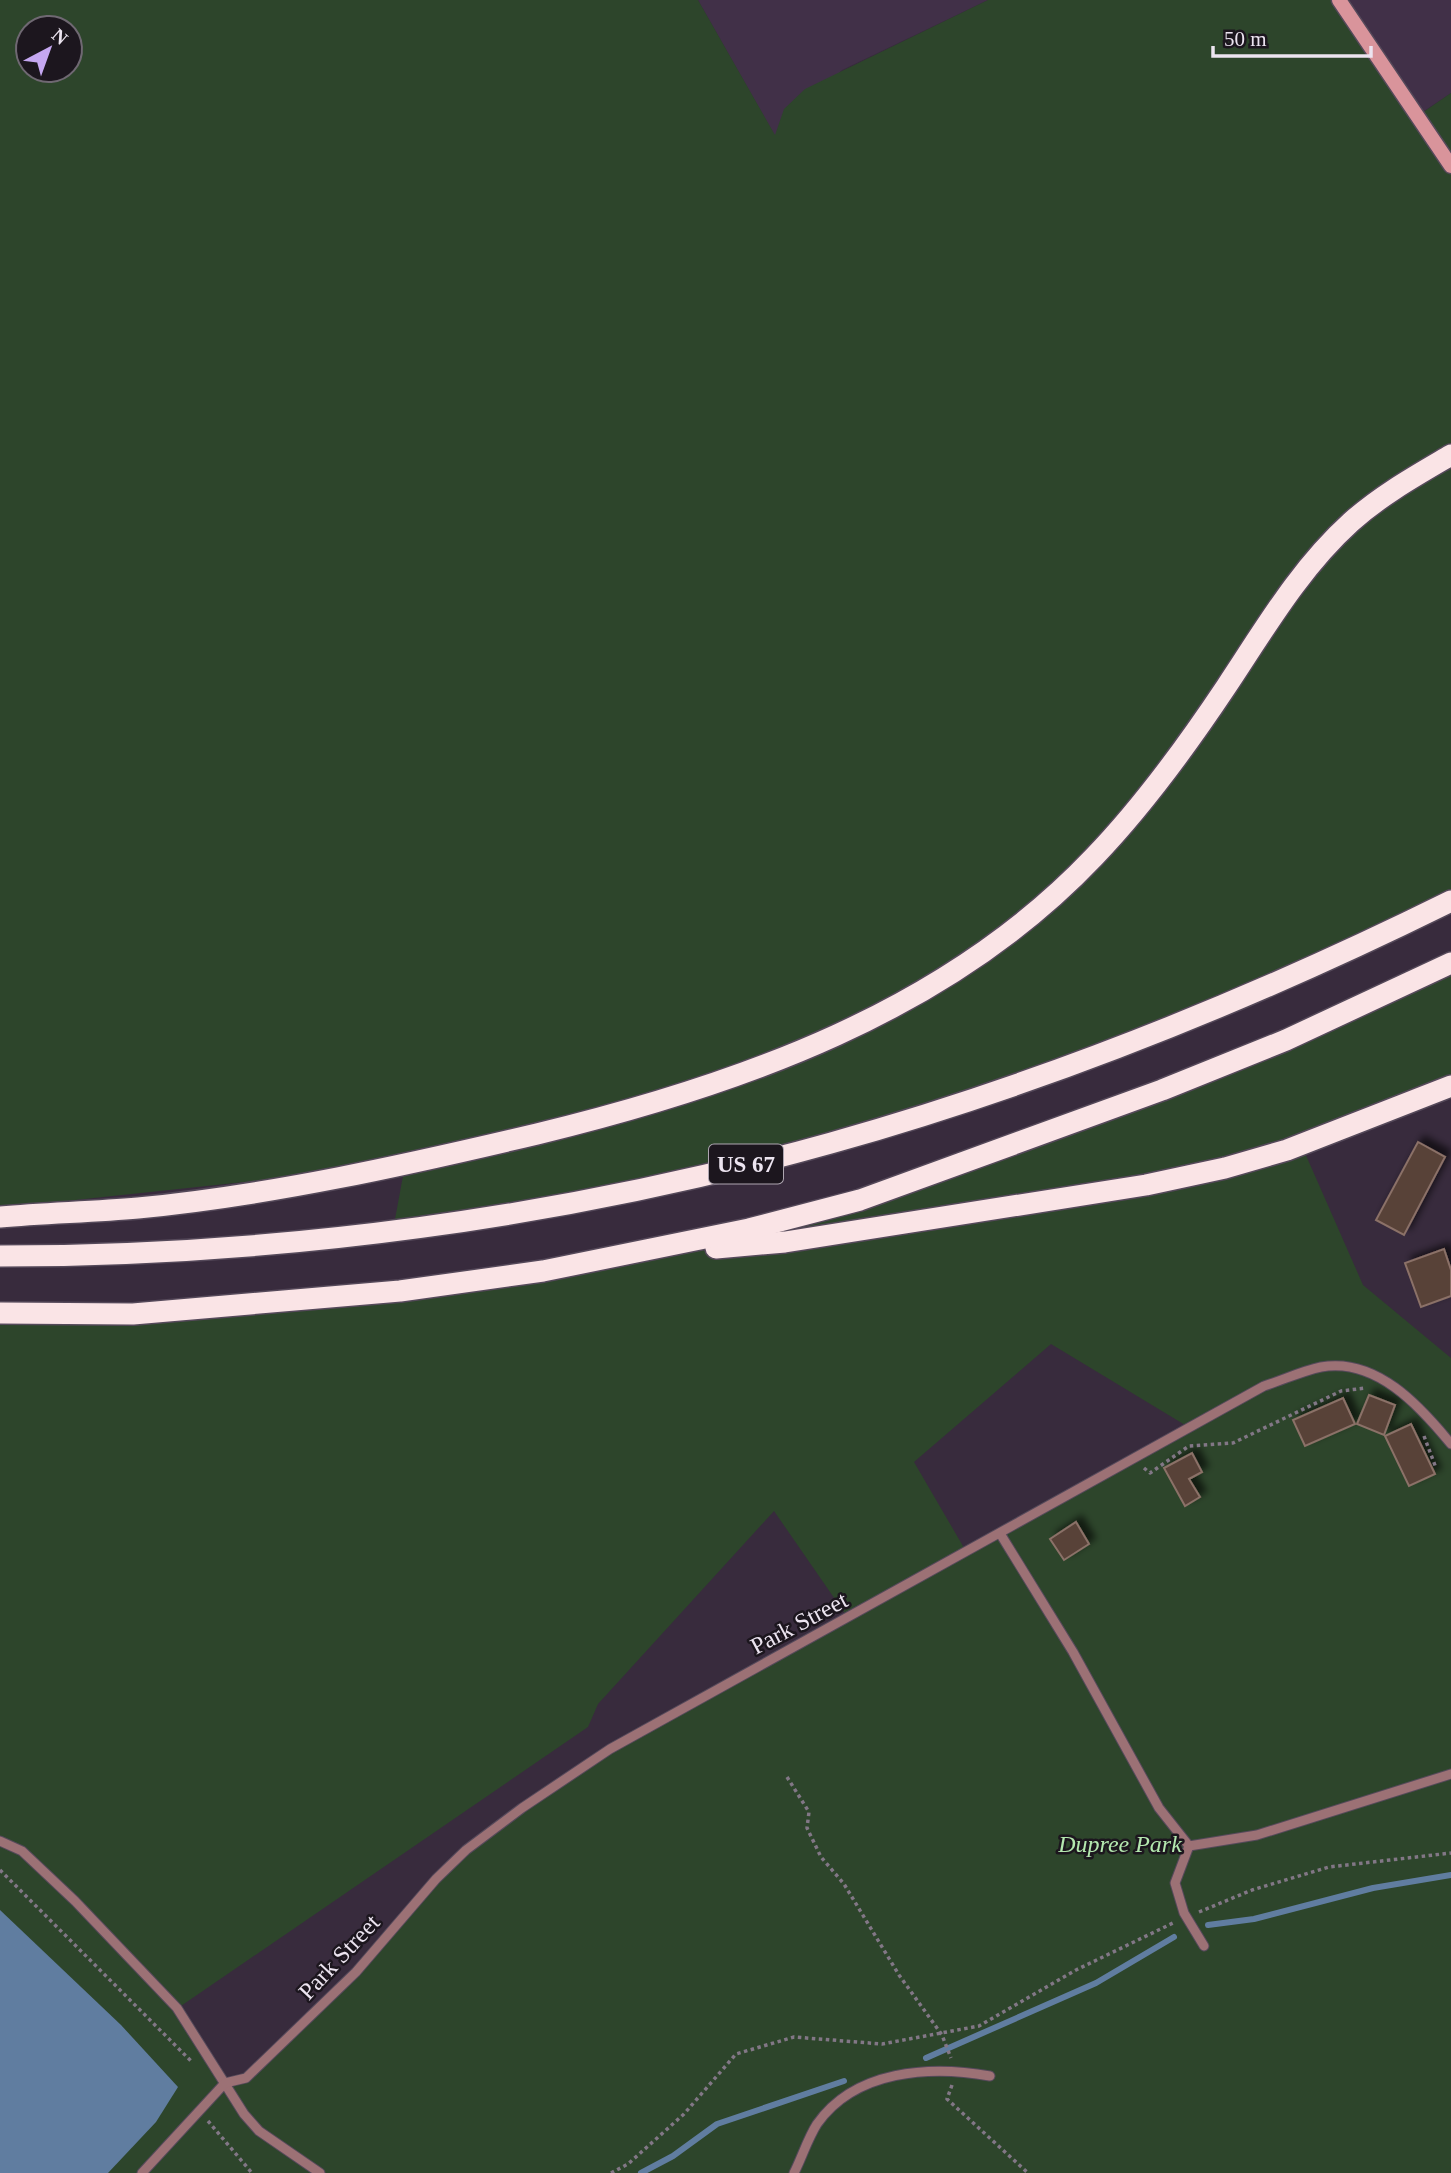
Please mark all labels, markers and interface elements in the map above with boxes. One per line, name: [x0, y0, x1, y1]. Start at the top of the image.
north arrow: [14, 14, 84, 84]
scale bar: [1213, 14, 1370, 58]
text: N: [48, 24, 72, 49]
text: 50 m: [1224, 27, 1267, 51]
road number: US 67: [709, 1144, 783, 1184]
street label: Park Street: [746, 1586, 852, 1659]
park label: Dupree Park: [1057, 1831, 1182, 1857]
street label: Park Street: [293, 1909, 385, 2005]

